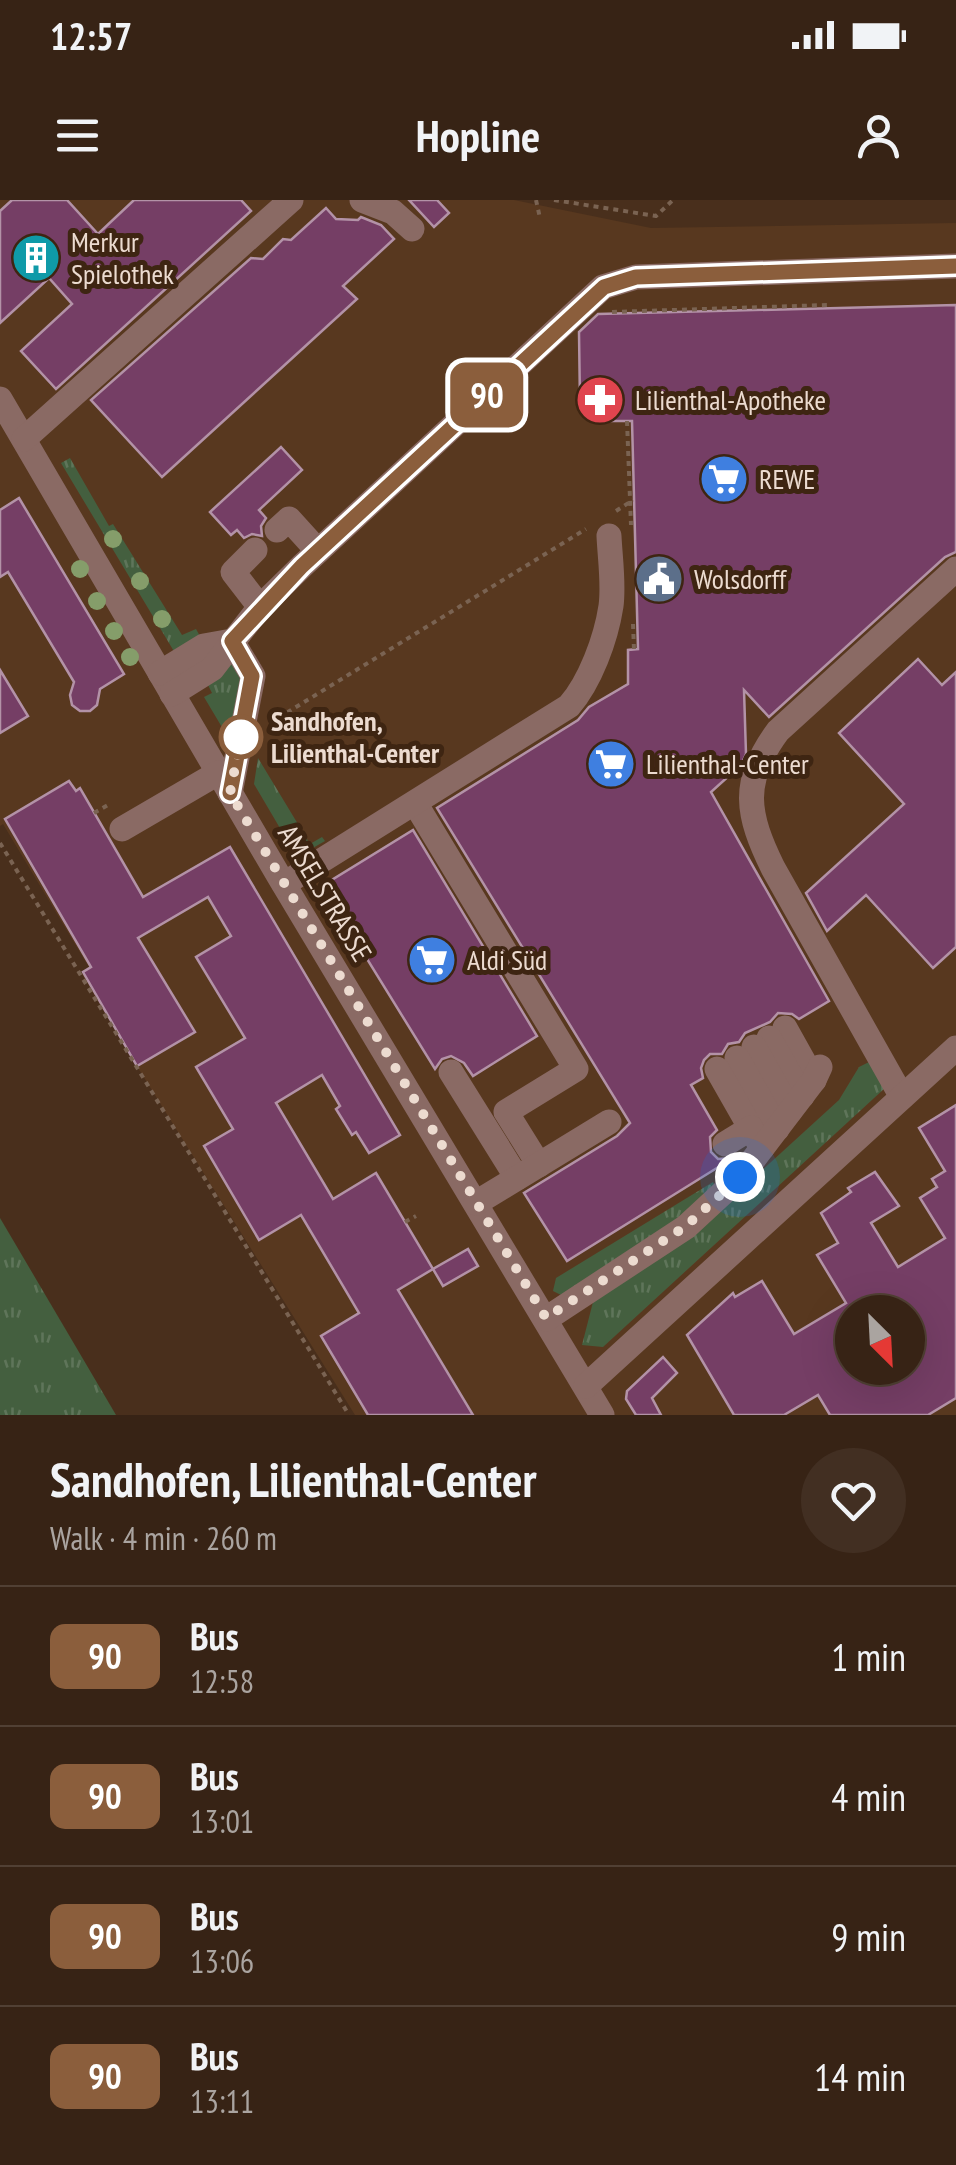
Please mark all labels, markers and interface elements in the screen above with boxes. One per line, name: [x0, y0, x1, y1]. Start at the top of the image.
text: 12:57: [50, 11, 132, 60]
text: Hopline: [416, 106, 540, 164]
icon: menu: [50, 108, 105, 163]
icon: person: [851, 108, 906, 163]
place label: Merkur Spielothek: [71, 223, 174, 292]
building icon: Merkur Spielothek: [10, 232, 62, 284]
line badge: 90: [442, 362, 532, 428]
text: 90: [470, 372, 504, 418]
pharmacy icon: Lilienthal-Apotheke: [574, 374, 626, 426]
place label: Lilienthal-Apotheke: [635, 381, 826, 418]
supermarket icon: REWE: [698, 453, 750, 505]
place label: REWE: [759, 460, 815, 497]
public building icon: Wolsdorff: [633, 553, 685, 605]
place label: Wolsdorff: [694, 560, 788, 597]
place label: Sandhofen, Lilienthal-Center: [271, 702, 440, 771]
marker: Sandhofen, Lilienthal-Center: [220, 716, 262, 758]
supermarket icon: Lilienthal-Center: [585, 738, 637, 790]
place label: Lilienthal-Center: [646, 745, 809, 782]
street label: AMSELSTRASSE: [270, 818, 381, 968]
supermarket icon: Aldi Süd: [406, 934, 458, 986]
place label: Aldi Süd: [467, 941, 547, 978]
your location: [715, 1152, 765, 1202]
north arrow: [835, 1295, 925, 1385]
map controls: [835, 1295, 925, 1385]
text: Sandhofen, Lilienthal-Center: [50, 1448, 537, 1510]
button: heart: [801, 1448, 906, 1553]
text: Walk · 4 min · 260 m: [50, 1517, 277, 1559]
text: Bus: [190, 1611, 239, 1660]
text: 1 min: [831, 1632, 906, 1681]
text: 90: [88, 1633, 122, 1679]
text: 12:58: [190, 1660, 254, 1702]
text: Bus: [190, 1751, 239, 1800]
text: 4 min: [831, 1772, 906, 1821]
text: 90: [88, 1773, 122, 1819]
text: 13:01: [190, 1800, 254, 1842]
text: Bus: [190, 1891, 239, 1940]
text: 9 min: [831, 1912, 906, 1961]
text: 90: [88, 1913, 122, 1959]
text: 13:06: [190, 1940, 254, 1982]
text: Bus: [190, 2031, 239, 2080]
text: 14 min: [814, 2052, 906, 2101]
text: 90: [88, 2053, 122, 2099]
text: 13:11: [190, 2080, 254, 2122]

